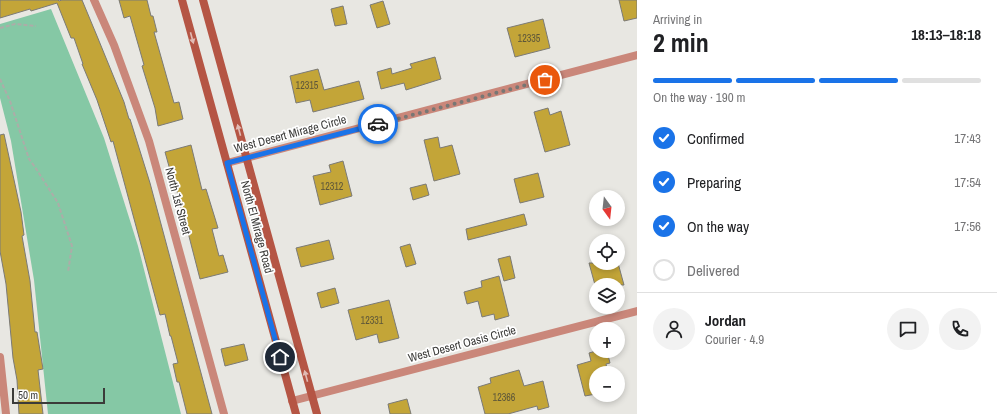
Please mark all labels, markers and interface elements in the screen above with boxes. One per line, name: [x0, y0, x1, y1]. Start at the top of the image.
text: Arriving in: [653, 11, 702, 28]
text: 18:13–18:18: [911, 24, 981, 45]
text: 2 min: [653, 25, 709, 60]
one-way arrow: [189, 32, 195, 44]
house number: 12335: [518, 32, 541, 45]
pin: [528, 63, 562, 97]
icon: bag: [534, 69, 556, 91]
house number: 12315: [296, 79, 319, 92]
text: On the way · 190 m: [653, 89, 745, 106]
courier: [358, 104, 398, 144]
street label: West Desert Mirage Circle: [232, 111, 348, 157]
icon: car: [367, 113, 389, 135]
one-way arrow: [236, 123, 242, 135]
icon: check: [653, 127, 675, 149]
text: Confirmed: [687, 128, 744, 149]
text: 17:43: [954, 130, 981, 147]
street label: North 1st Street: [161, 166, 195, 237]
icon: check: [653, 171, 675, 193]
text: Preparing: [687, 172, 741, 193]
text: 17:54: [954, 174, 981, 191]
street label: North El Mirage Road: [237, 179, 277, 275]
house number: 12312: [321, 180, 344, 193]
north arrow: [589, 190, 625, 226]
map controls: [589, 190, 625, 402]
icon: check: [653, 215, 675, 237]
text: On the way: [687, 216, 749, 237]
text: 17:56: [954, 218, 981, 235]
button: locate: [589, 234, 625, 270]
text: Delivered: [687, 260, 740, 281]
button: layers: [589, 278, 625, 314]
button: person: [653, 308, 695, 350]
button: chat: [887, 308, 929, 350]
button: phone: [939, 308, 981, 350]
text: Jordan: [705, 310, 746, 331]
house number: 12331: [361, 314, 384, 327]
street label: West Desert Oasis Circle: [406, 322, 518, 366]
button: +: [589, 322, 625, 358]
text: Courier · 4.9: [705, 331, 764, 348]
pin: [263, 340, 297, 374]
icon: home: [269, 346, 291, 368]
button: −: [589, 366, 625, 402]
one-way arrow: [303, 370, 309, 383]
scale bar: [12, 386, 105, 405]
text: 50 m: [18, 388, 38, 402]
house number: 12366: [493, 391, 516, 404]

